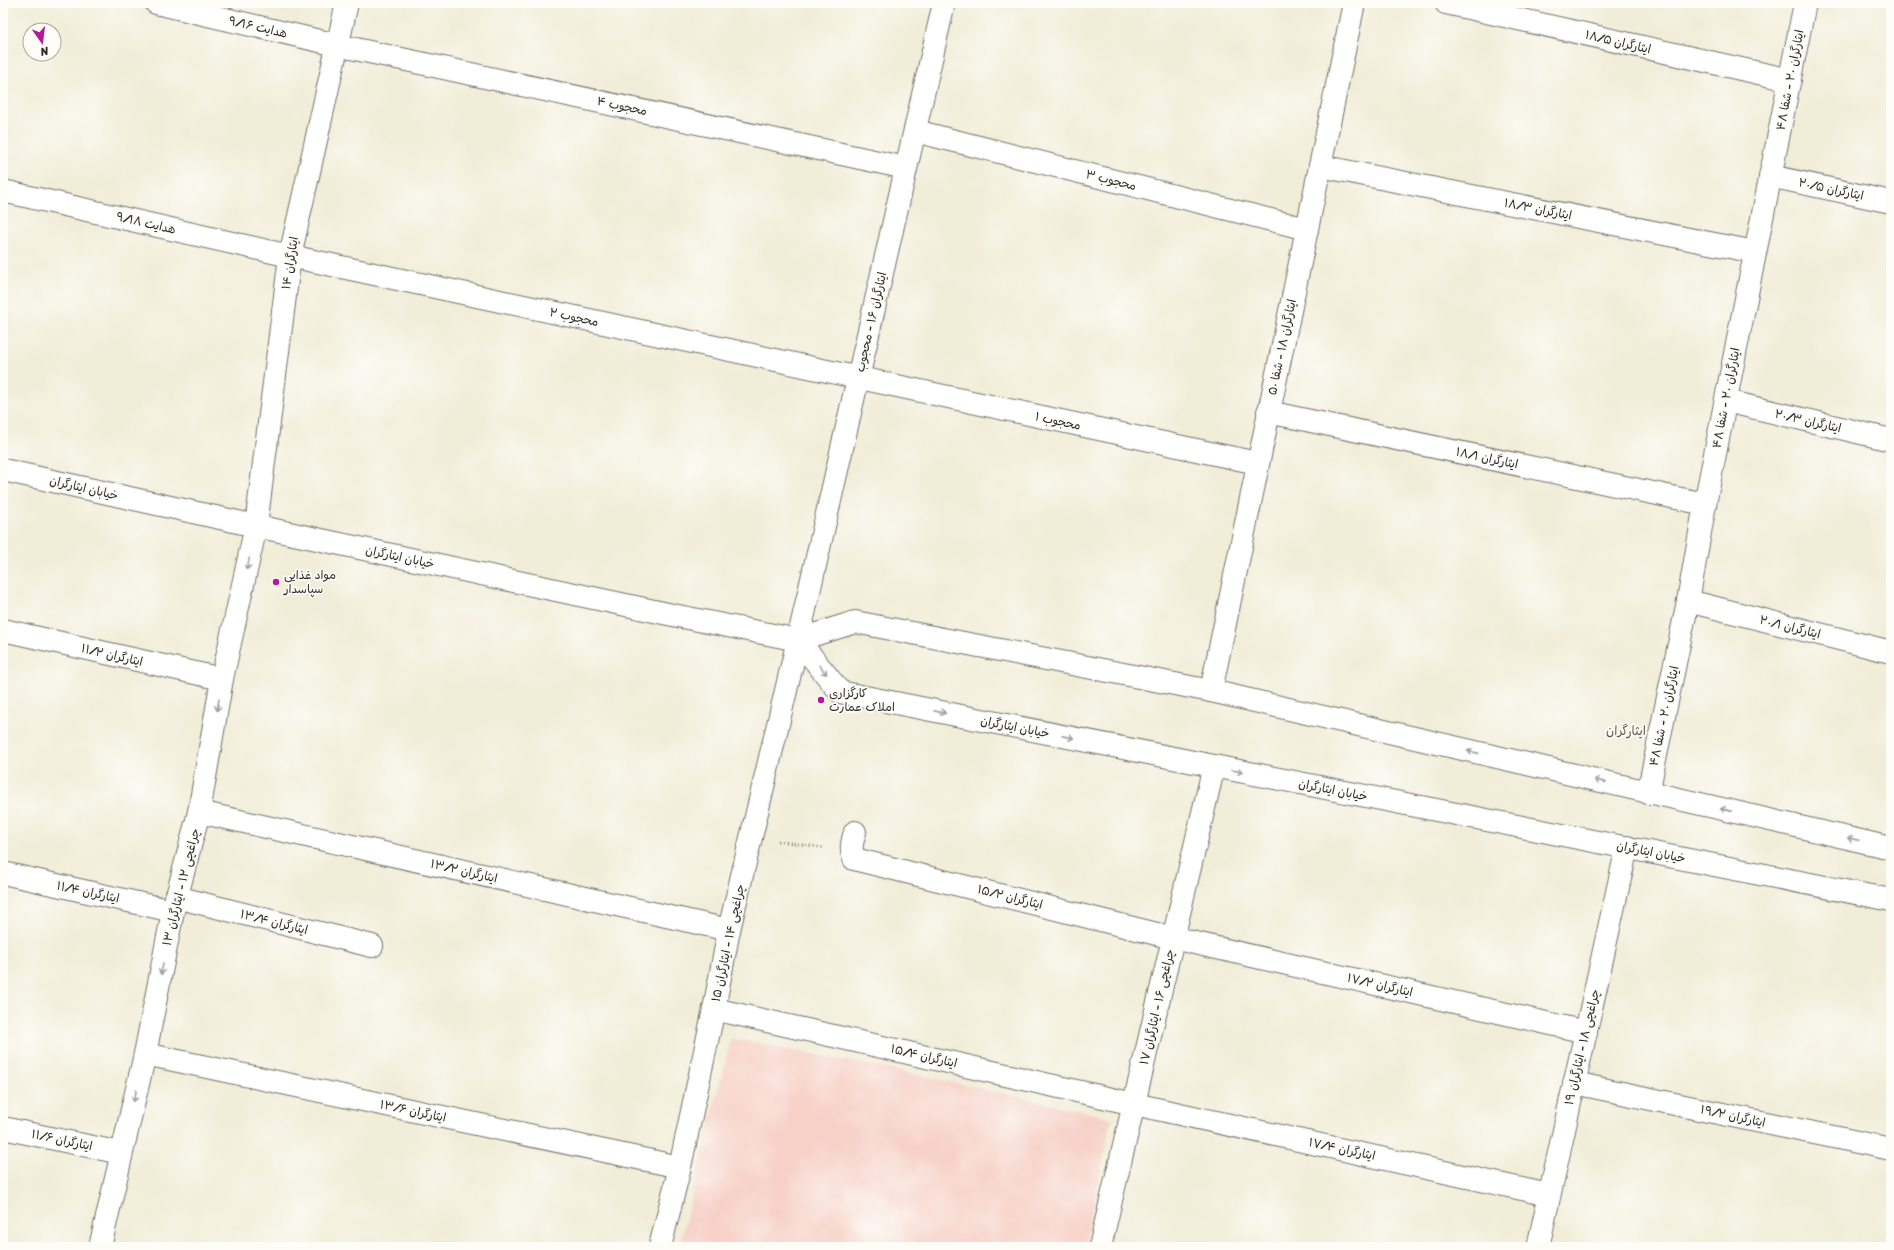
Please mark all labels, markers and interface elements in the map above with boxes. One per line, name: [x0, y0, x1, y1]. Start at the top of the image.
street label: هدایت ۹/۱۶: [226, 10, 290, 45]
north arrow: [22, 22, 62, 62]
street label: ایثارگران ۱۸/۵: [1583, 24, 1653, 60]
street label: ایثارگران ۲۰ - شفا ۴۸: [1769, 28, 1811, 132]
text: N: [38, 41, 51, 61]
street label: محجوب ۴: [595, 90, 649, 122]
street label: محجوب ۳: [1083, 163, 1139, 197]
street label: ایثارگران ۲۰/۵: [1796, 171, 1866, 207]
street label: ایثارگران ۱۸/۳: [1502, 192, 1574, 226]
street label: هدایت ۹/۱۸: [114, 205, 178, 241]
street label: ایثارگران ۱۴: [275, 235, 305, 291]
street label: ایثارگران ۱۶ - محجوب: [849, 270, 893, 374]
street label: ایثارگران ۱۸ - شفا ۵۰: [1261, 297, 1303, 397]
street label: محجوب ۲: [547, 301, 601, 333]
street label: ایثارگران ۲۰ - شفا ۴۸: [1705, 346, 1747, 450]
street label: ایثارگران ۲۰/۳: [1772, 403, 1844, 439]
street label: محجوب ۱: [1033, 405, 1083, 437]
street label: ایثارگران ۱۸/۱: [1454, 441, 1520, 475]
street label: خیابان ایثارگران: [48, 469, 120, 507]
street label: خیابان ایثارگران: [364, 539, 436, 575]
one-way arrow: [243, 557, 251, 570]
place label: مواد غذایی سپاسدار: [283, 564, 336, 600]
marker: مواد غذایی سپاسدار: [271, 577, 281, 587]
street label: ایثارگران ۲۰/۱: [1757, 609, 1823, 645]
street label: ایثارگران ۱۱/۲: [79, 637, 145, 673]
street label: ایثارگران ۲۰ - شفا ۴۸: [1643, 664, 1685, 768]
one-way arrow: [818, 665, 827, 676]
place label: کارگزاری املاک عمارت: [829, 682, 895, 718]
marker: کارگزاری املاک عمارت: [816, 695, 826, 705]
one-way arrow: [213, 698, 221, 711]
one-way arrow: [934, 708, 947, 716]
street label: خیابان ایثارگران: [979, 710, 1051, 744]
district label: ایثارگران: [1606, 719, 1646, 742]
one-way arrow: [1061, 734, 1074, 742]
one-way arrow: [1467, 747, 1480, 755]
one-way arrow: [1230, 767, 1243, 775]
street label: خیابان ایثارگران: [1297, 773, 1369, 807]
one-way arrow: [1593, 777, 1606, 785]
one-way arrow: [1720, 806, 1733, 814]
street label: چراغچی ۱۲ - ایثارگران ۱۳: [156, 826, 206, 948]
street label: خیابان ایثارگران: [1615, 835, 1687, 869]
one-way arrow: [1847, 835, 1860, 843]
street label: ایثارگران ۱۳/۲: [428, 853, 500, 889]
street label: ایثارگران ۱۱/۴: [55, 875, 121, 909]
street label: ایثارگران ۱۵/۲: [975, 878, 1045, 916]
street label: چراغچی ۱۴ - ایثارگران ۱۵: [705, 882, 751, 1004]
street label: ایثارگران ۱۳/۴: [238, 903, 310, 941]
street label: چراغچی ۱۶ - ایثارگران ۱۷: [1133, 947, 1181, 1067]
one-way arrow: [157, 962, 165, 975]
street label: ایثارگران ۱۷/۲: [1345, 967, 1415, 1003]
street label: چراغچی ۱۸ - ایثارگران ۱۹: [1558, 987, 1606, 1107]
street label: ایثارگران ۱۵/۴: [889, 1038, 959, 1074]
one-way arrow: [131, 1089, 138, 1102]
street label: ایثارگران ۱۳/۶: [378, 1093, 448, 1129]
street label: ایثارگران ۱۹/۲: [1698, 1098, 1768, 1134]
street label: ایثارگران ۱۱/۶: [29, 1123, 95, 1157]
street label: ایثارگران ۱۷/۴: [1307, 1131, 1378, 1167]

